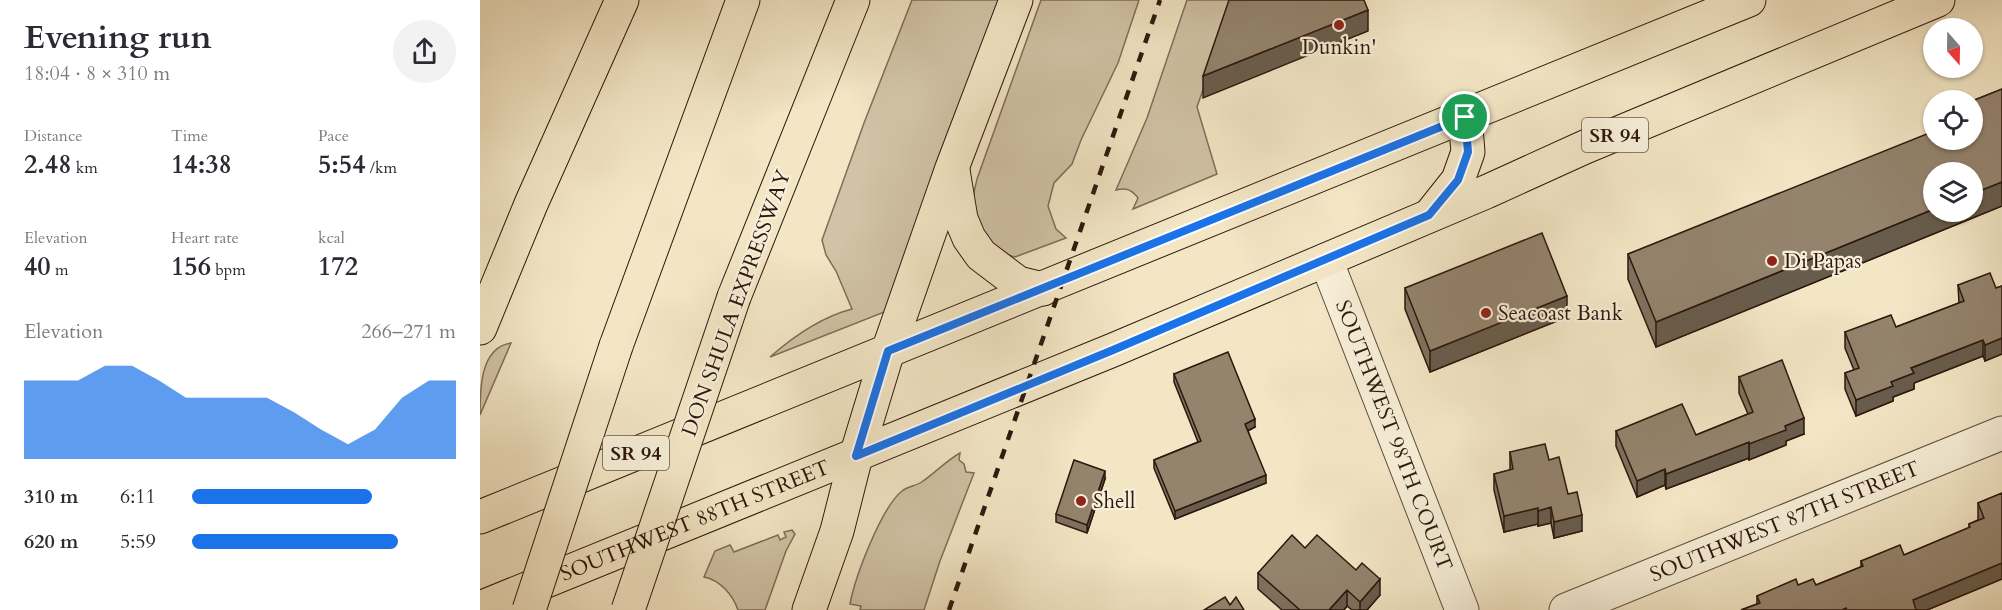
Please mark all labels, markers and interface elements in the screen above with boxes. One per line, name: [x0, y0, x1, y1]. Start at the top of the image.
text: Evening run: [24, 15, 212, 60]
marker: Dunkin': [1332, 18, 1346, 32]
north arrow: [1923, 18, 1983, 78]
map controls: [1923, 18, 1983, 222]
button: share: [393, 20, 456, 83]
place label: Dunkin': [1302, 33, 1376, 62]
text: 18:04 · 8 × 310 m: [24, 60, 170, 87]
button: locate: [1923, 90, 1983, 150]
pin: [1439, 91, 1490, 142]
icon: arrive: [1448, 100, 1481, 133]
road number: SR 94: [1582, 118, 1648, 152]
text: Distance: [24, 125, 82, 147]
text: Time: [171, 125, 208, 147]
text: Pace: [318, 125, 349, 147]
text: 2.48: [24, 147, 72, 182]
text: 14:38: [171, 147, 232, 182]
text: 5:54: [318, 147, 366, 182]
text: km: [72, 157, 98, 179]
text: /km: [366, 157, 397, 179]
button: layers: [1923, 162, 1983, 222]
street label: DON SHULA EXPRESSWAY: [675, 166, 798, 440]
text: Elevation: [24, 227, 88, 249]
text: Heart rate: [171, 227, 239, 249]
text: kcal: [318, 227, 345, 249]
place label: Di Papas: [1784, 247, 1861, 276]
text: 40: [24, 249, 51, 284]
text: 156: [171, 249, 211, 284]
text: 172: [318, 249, 358, 284]
marker: Di Papas: [1765, 254, 1779, 268]
text: m: [51, 259, 68, 281]
text: bpm: [211, 259, 246, 281]
street label: SOUTHWEST 98TH COURT: [1328, 296, 1459, 575]
place label: Seacoast Bank: [1498, 299, 1624, 328]
marker: Seacoast Bank: [1479, 306, 1493, 320]
text: Elevation: [24, 318, 103, 345]
text: 266–271 m: [361, 318, 456, 345]
road number: SR 94: [603, 436, 669, 470]
street label: SOUTHWEST 88TH STREET: [556, 453, 834, 589]
street label: SOUTHWEST 87TH STREET: [1646, 454, 1924, 589]
text: 310 m: [24, 483, 79, 510]
text: 6:11: [120, 483, 156, 510]
place label: Shell: [1093, 487, 1135, 516]
marker: Shell: [1074, 494, 1088, 508]
text: 620 m: [24, 528, 79, 555]
text: 5:59: [120, 528, 156, 555]

